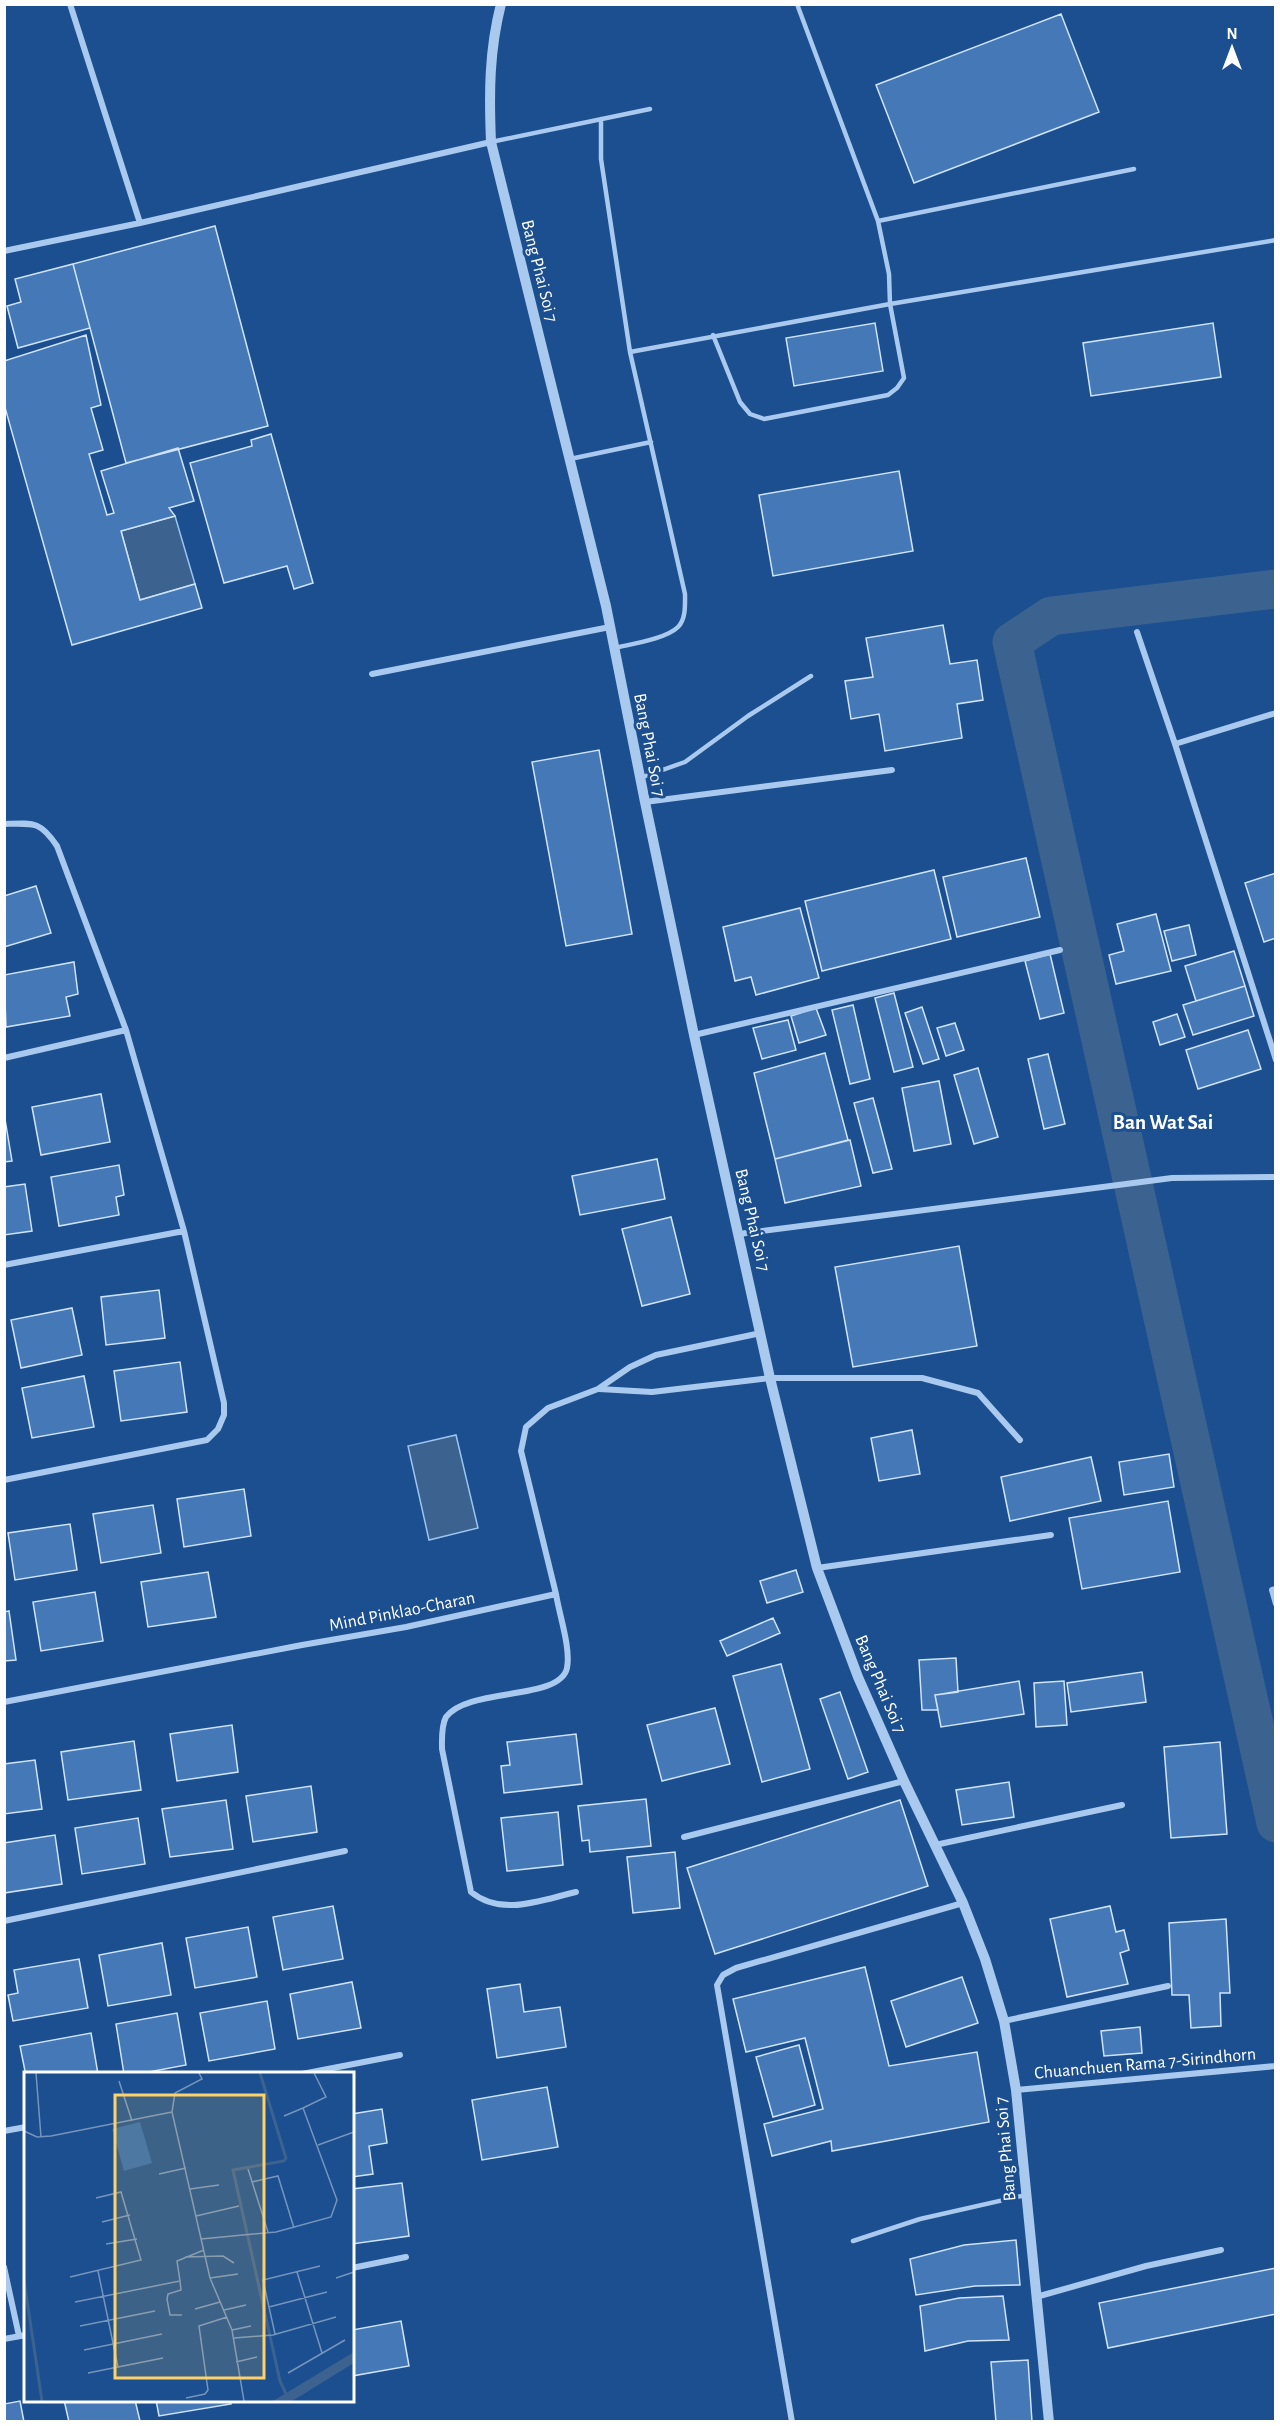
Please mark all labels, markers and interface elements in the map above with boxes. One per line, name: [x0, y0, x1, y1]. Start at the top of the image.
north arrow: [1202, 18, 1262, 78]
text: N: [1226, 26, 1238, 42]
street label: Bang Phai Soi 7: [518, 218, 560, 324]
street label: Bang Phai Soi 7: [630, 692, 668, 798]
district label: Ban Wat Sai: [1113, 1112, 1213, 1133]
street label: Bang Phai Soi 7: [731, 1167, 773, 1273]
street label: Mind Pinklao-Charan: [328, 1589, 477, 1635]
street label: Bang Phai Soi 7: [851, 1633, 909, 1736]
street label: Chuanchuen Rama 7-Sirindhorn: [1033, 2045, 1257, 2083]
inset map: [24, 2072, 354, 2402]
street label: Bang Phai Soi 7: [992, 2096, 1020, 2202]

